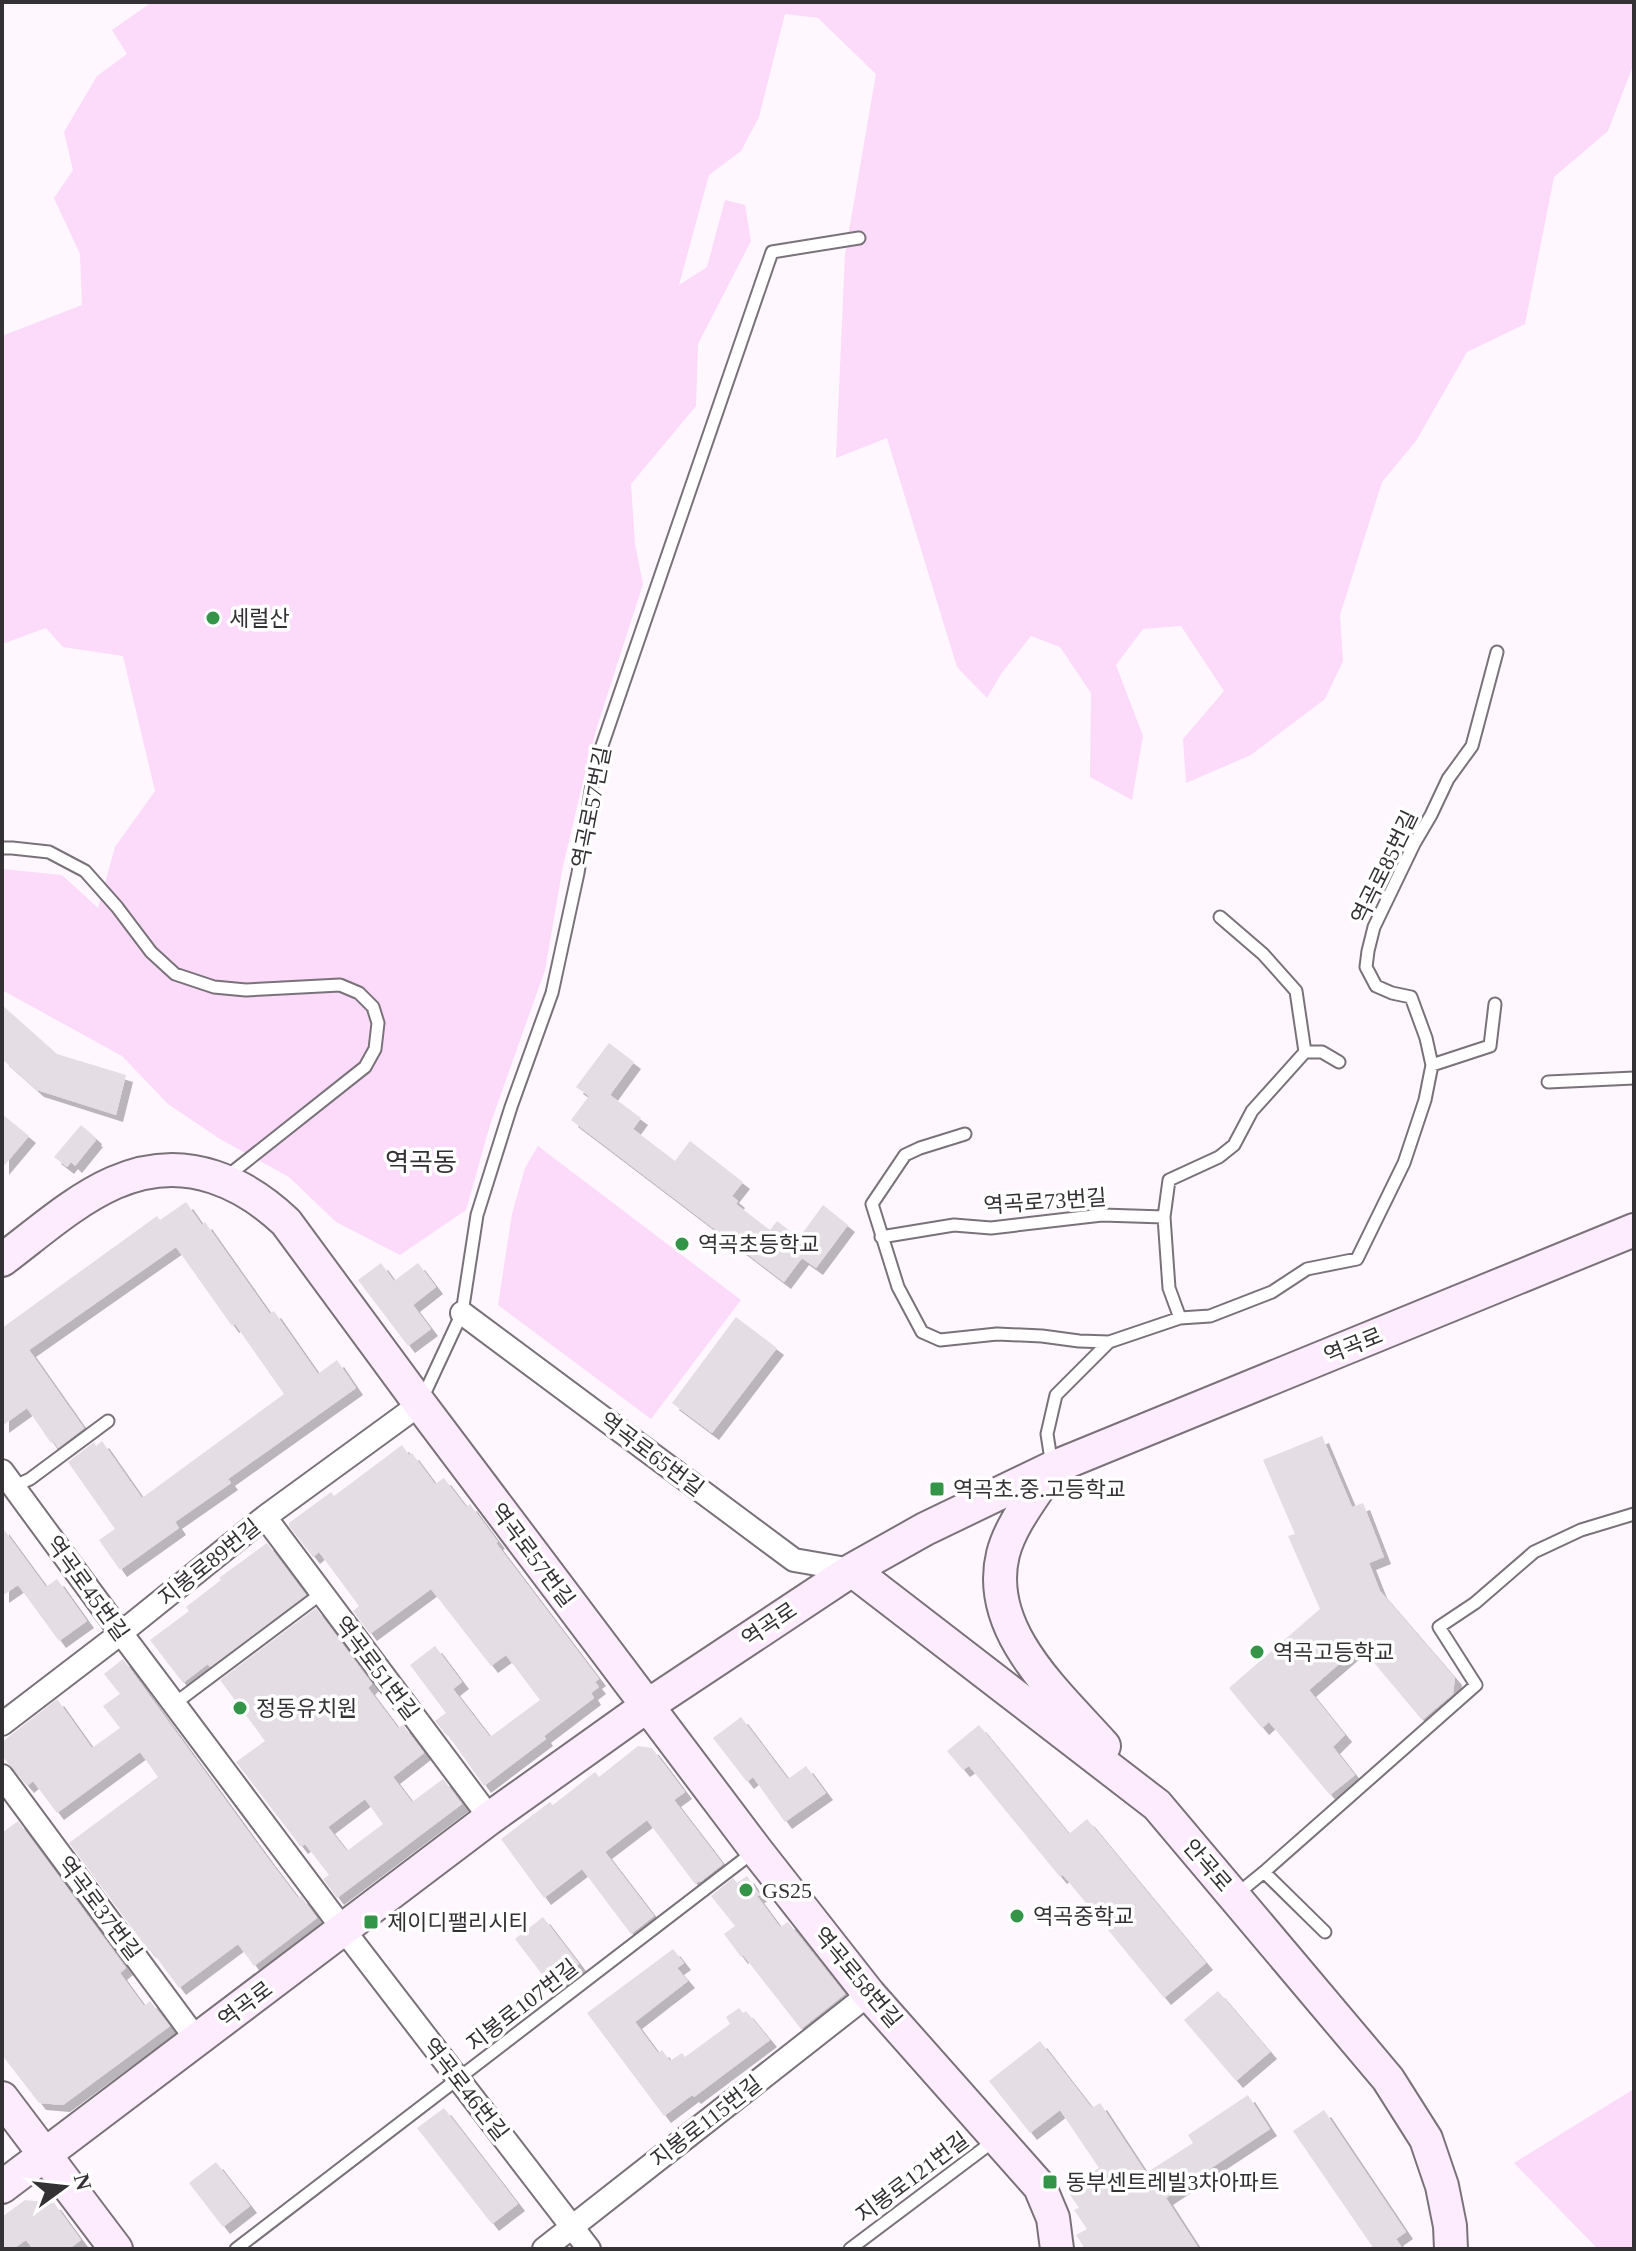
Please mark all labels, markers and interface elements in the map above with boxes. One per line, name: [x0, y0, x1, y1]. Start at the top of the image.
place label: 세럴산: [229, 606, 290, 631]
marker: 세럴산: [204, 609, 222, 627]
street label: 역곡로57번길: [567, 744, 616, 870]
street label: 역곡로85번길: [1346, 806, 1423, 928]
district label: 역곡동: [385, 1148, 457, 1177]
street label: 역곡로73번길: [983, 1185, 1107, 1218]
place label: 역곡초등학교: [698, 1232, 819, 1257]
marker: 역곡초등학교: [673, 1235, 691, 1253]
street label: 역곡로: [1320, 1322, 1386, 1368]
street label: 역곡로65번길: [595, 1407, 708, 1501]
place label: 역곡초.중.고등학교: [953, 1477, 1126, 1502]
marker: 역곡초.중.고등학교: [928, 1480, 946, 1498]
street label: 역곡로57번길: [486, 1499, 580, 1612]
street label: 지봉로89번길: [154, 1514, 265, 1611]
street label: 역곡로45번길: [41, 1531, 134, 1645]
street label: 역곡로: [737, 1597, 801, 1652]
street label: 역곡로51번길: [330, 1612, 424, 1725]
place label: 역곡고등학교: [1273, 1640, 1394, 1665]
marker: 역곡고등학교: [1248, 1643, 1266, 1661]
place label: 정동유치원: [256, 1696, 357, 1721]
marker: 정동유치원: [231, 1699, 249, 1717]
street label: 안곡로: [1178, 1834, 1237, 1896]
street label: 역곡로37번길: [53, 1852, 147, 1965]
place label: GS25: [762, 1878, 812, 1903]
marker: GS25: [737, 1881, 755, 1899]
place label: 역곡중학교: [1033, 1904, 1134, 1929]
marker: 역곡중학교: [1008, 1907, 1026, 1925]
place label: 제이디팰리시티: [387, 1910, 529, 1935]
marker: 제이디팰리시티: [362, 1913, 380, 1931]
street label: 역곡로58번길: [808, 1922, 907, 2033]
street label: 지봉로107번길: [462, 1954, 583, 2057]
street label: 역곡로: [214, 1976, 277, 2033]
street label: 역곡로46번길: [418, 2033, 513, 2146]
street label: 지봉로115번길: [646, 2070, 767, 2172]
street label: 지봉로121번길: [851, 2127, 973, 2228]
north arrow: [24, 2147, 104, 2227]
place label: 동부센트레빌3차아파트: [1066, 2170, 1279, 2195]
text: N: [69, 2171, 97, 2193]
marker: 동부센트레빌3차아파트: [1041, 2173, 1059, 2191]

